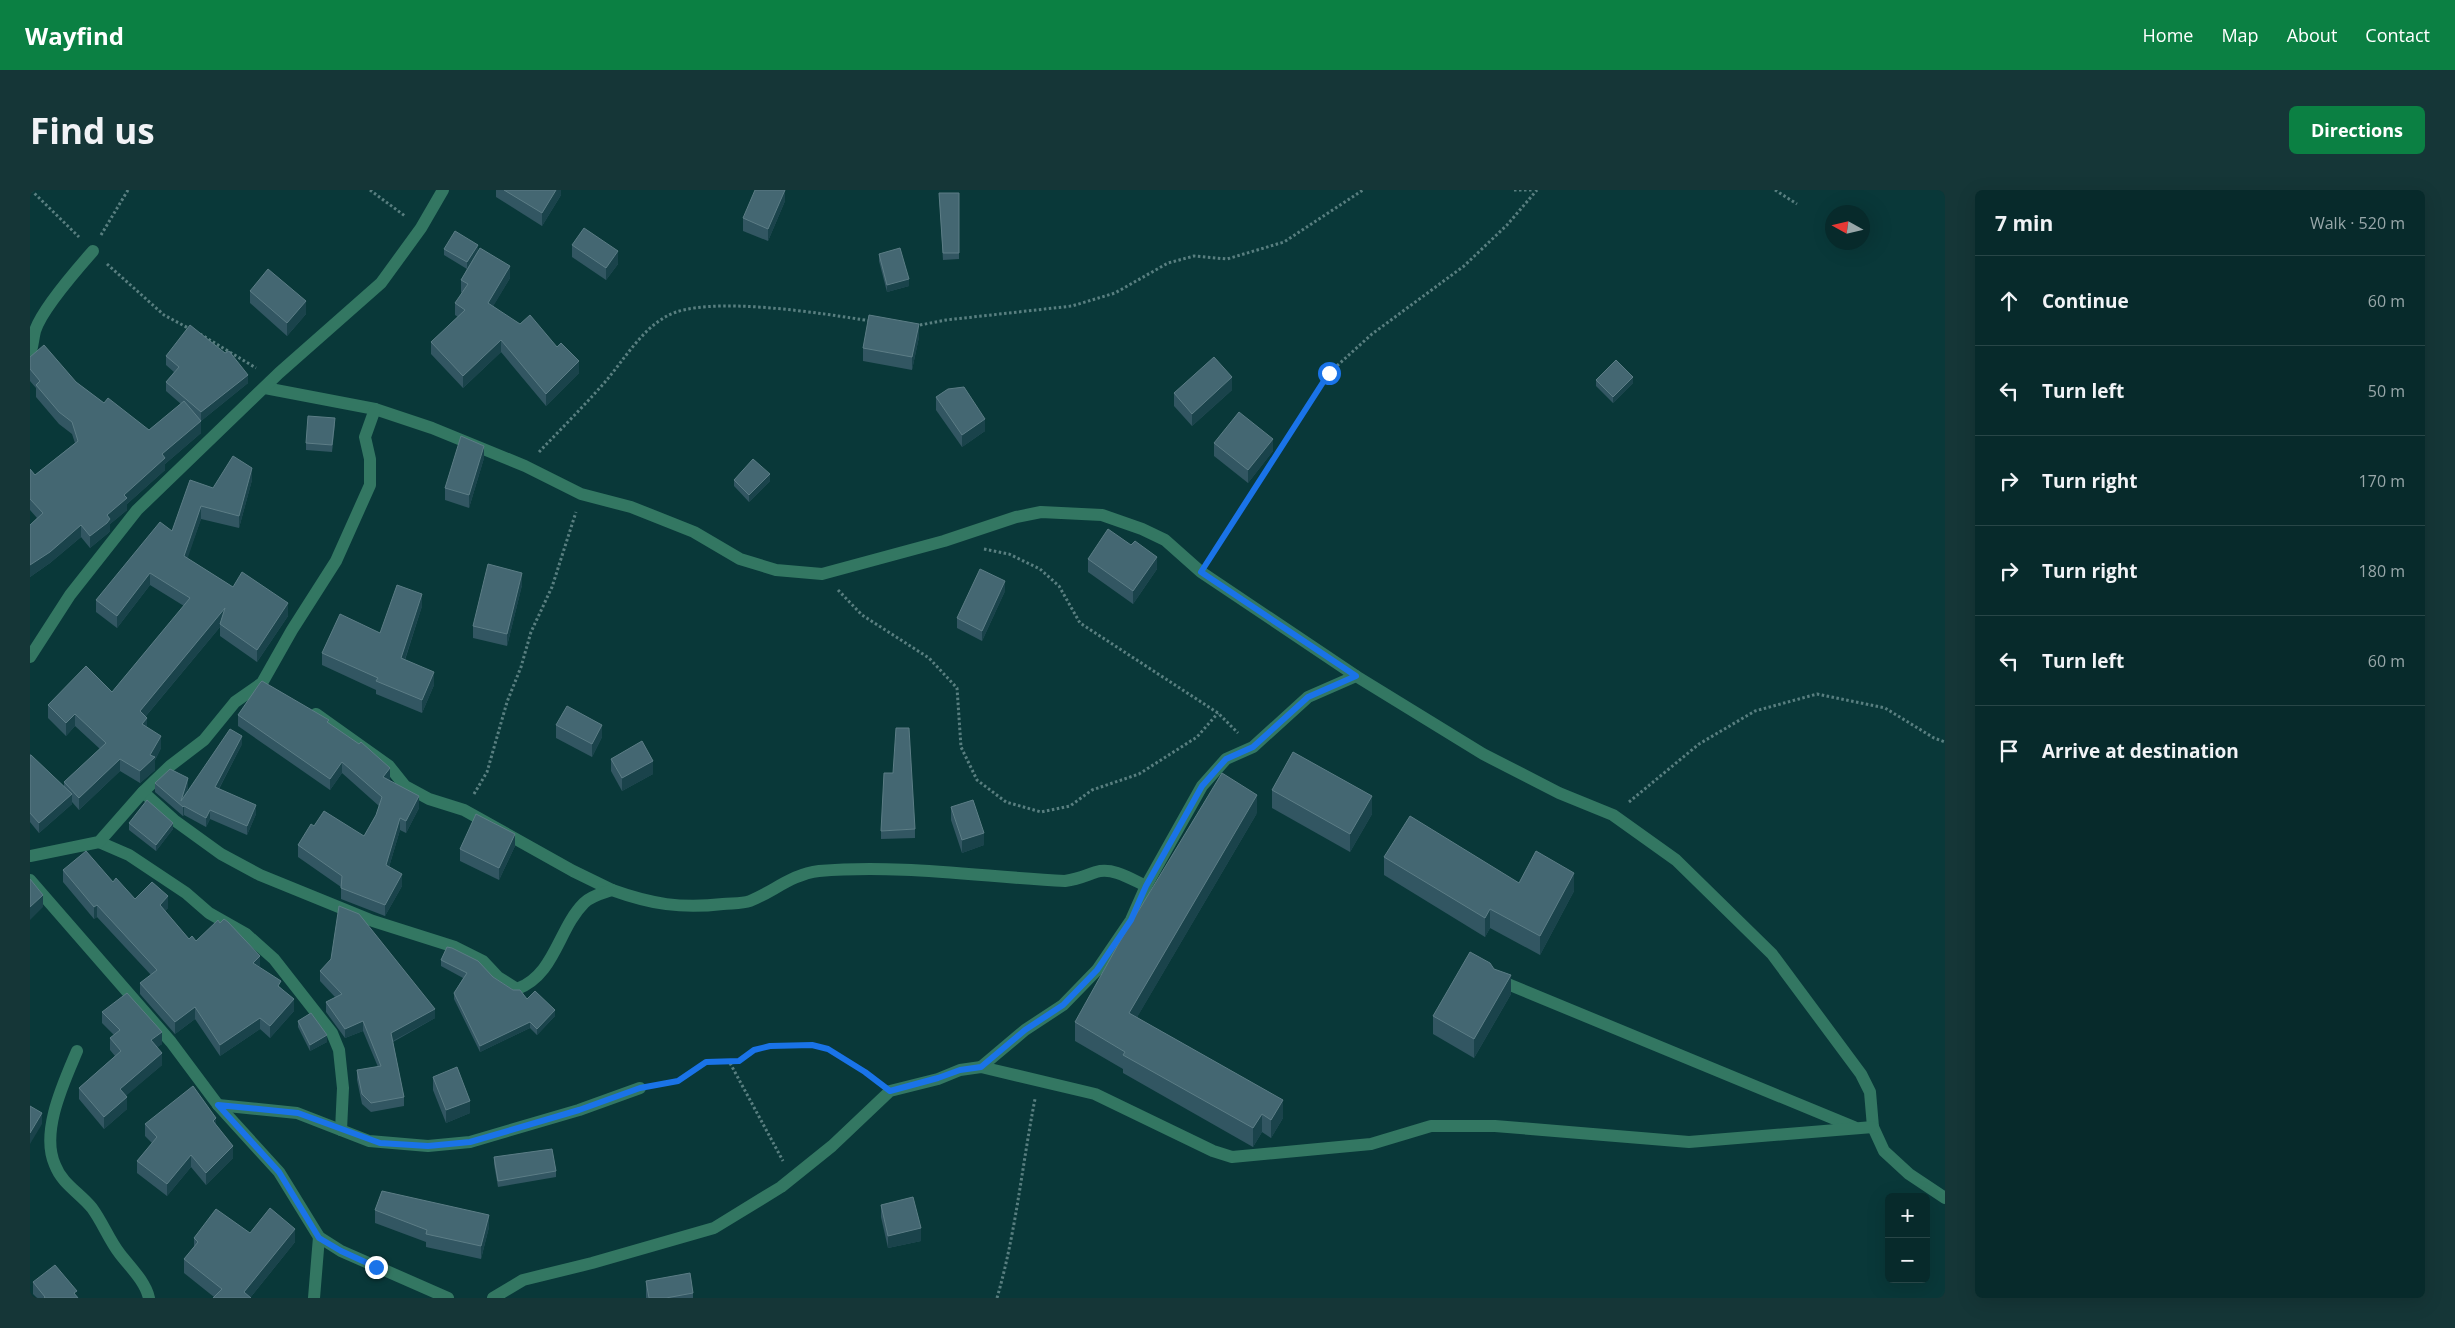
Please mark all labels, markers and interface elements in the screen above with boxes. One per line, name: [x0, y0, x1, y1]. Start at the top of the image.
text: Wayfind: [25, 19, 124, 52]
text: Home: [2143, 23, 2193, 47]
text: Map: [2221, 23, 2259, 47]
text: About: [2287, 23, 2337, 47]
text: Contact: [2365, 23, 2430, 47]
button: Directions: [2289, 106, 2425, 154]
text: Find us: [30, 107, 155, 154]
north arrow: [1825, 205, 1870, 250]
text: 7 min: [1995, 209, 2053, 237]
text: Walk · 520 m: [2310, 212, 2405, 234]
icon: ahead: [1995, 287, 2023, 315]
text: Continue: [2042, 288, 2129, 314]
text: 60 m: [2368, 290, 2405, 312]
route start: [1318, 362, 1341, 385]
icon: left: [1995, 377, 2023, 405]
text: Turn left: [2042, 378, 2124, 404]
text: 50 m: [2368, 380, 2405, 402]
icon: right: [1995, 467, 2023, 495]
text: Turn right: [2042, 468, 2137, 494]
text: 170 m: [2359, 470, 2405, 492]
icon: right: [1995, 557, 2023, 585]
text: Turn right: [2042, 558, 2137, 584]
text: 180 m: [2359, 560, 2405, 582]
icon: left: [1995, 647, 2023, 675]
text: Turn left: [2042, 648, 2124, 674]
text: 60 m: [2368, 650, 2405, 672]
icon: arrive: [1995, 737, 2023, 765]
text: Arrive at destination: [2042, 738, 2239, 764]
map controls: [1885, 1193, 1930, 1283]
button: +: [1885, 1193, 1930, 1238]
button: −: [1885, 1238, 1930, 1283]
route end: [365, 1256, 388, 1279]

